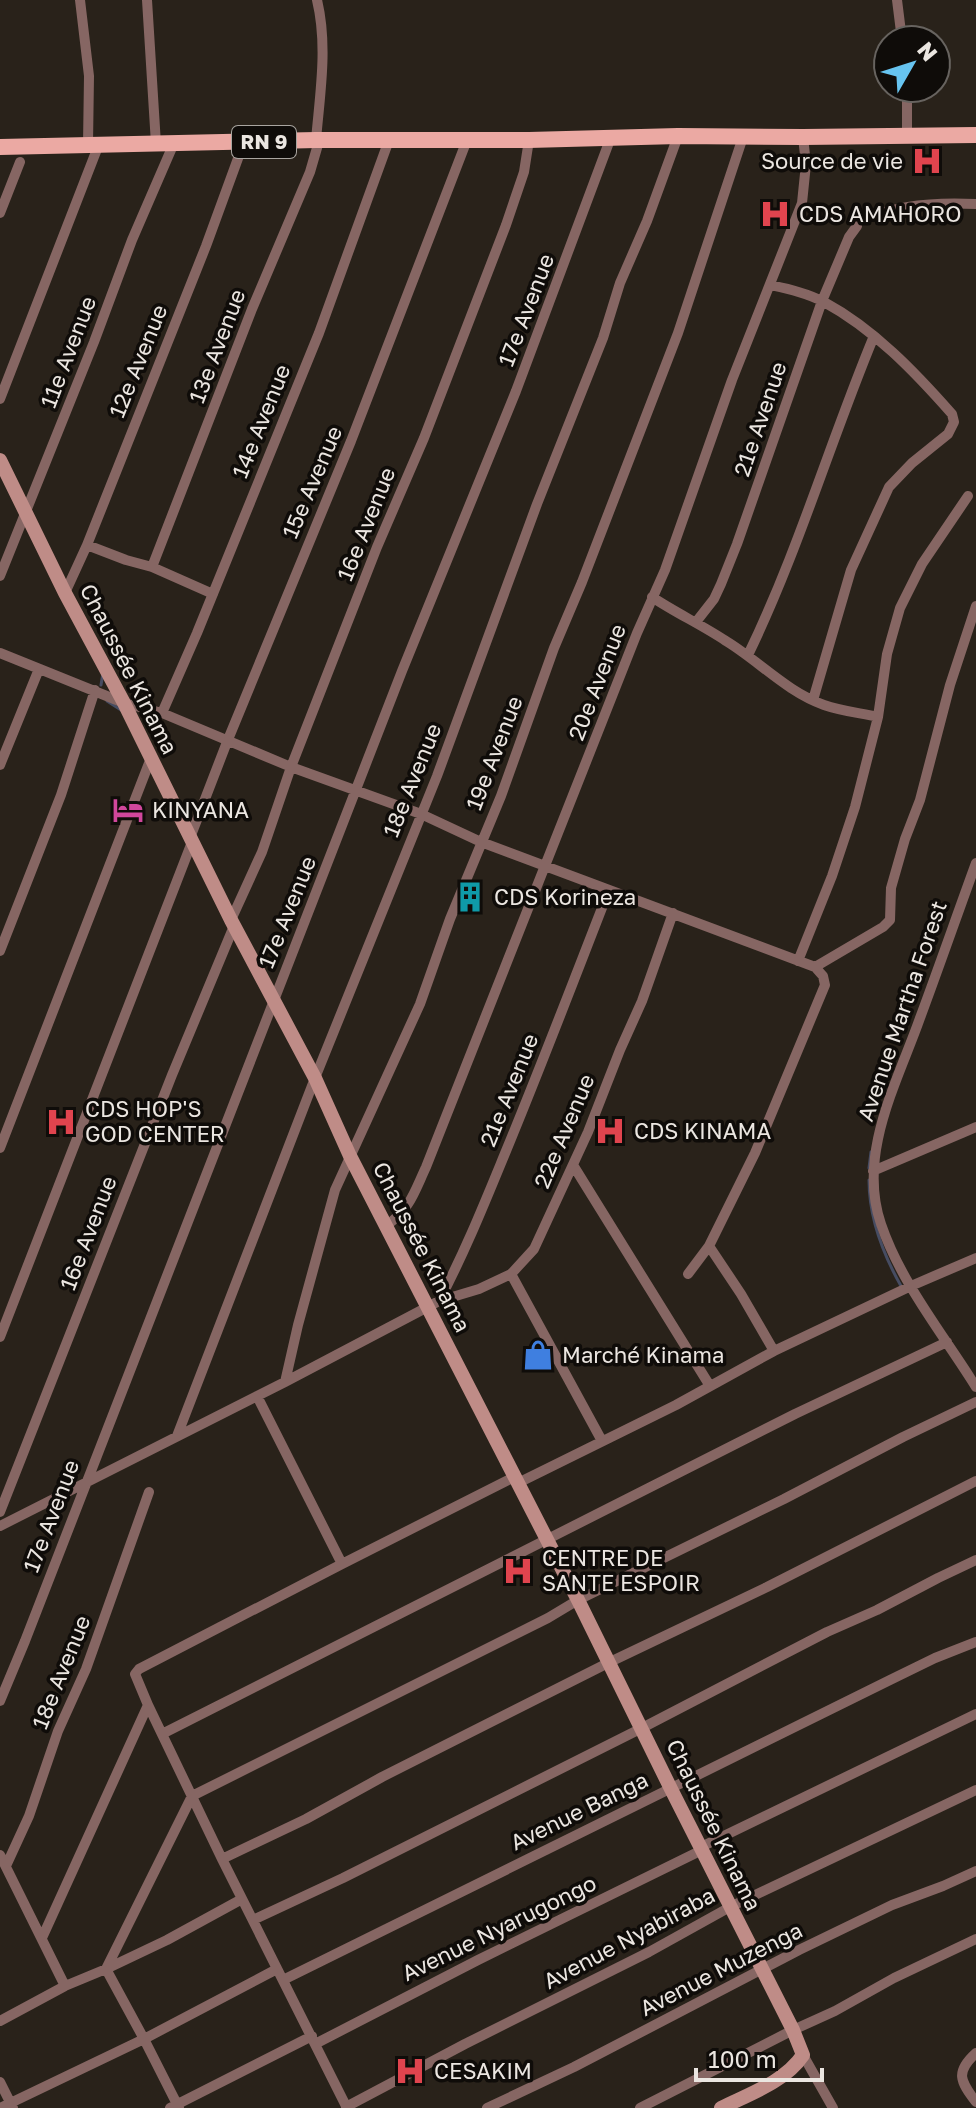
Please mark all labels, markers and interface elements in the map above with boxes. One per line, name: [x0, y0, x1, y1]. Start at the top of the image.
north arrow: [872, 24, 952, 104]
text: N: [912, 36, 944, 66]
road number: RN 9: [232, 126, 296, 158]
hospital icon: Source de vie: [910, 144, 944, 178]
place label: Source de vie: [761, 147, 903, 174]
hospital icon: CDS AMAHORO: [758, 197, 792, 231]
place label: CDS AMAHORO: [799, 200, 962, 227]
street label: 17e Avenue: [492, 250, 559, 370]
street label: 13e Avenue: [183, 285, 251, 406]
street label: 11e Avenue: [34, 292, 101, 411]
street label: 12e Avenue: [103, 300, 172, 421]
street label: 21e Avenue: [727, 358, 792, 480]
street label: 14e Avenue: [226, 360, 296, 482]
street label: 15e Avenue: [276, 422, 347, 542]
street label: 16e Avenue: [331, 463, 401, 584]
street label: Chaussée Kinama: [75, 579, 184, 758]
street label: 20e Avenue: [562, 620, 631, 744]
street label: 19e Avenue: [459, 692, 528, 814]
street label: 18e Avenue: [377, 719, 447, 841]
hotel icon: KINYANA: [111, 793, 145, 827]
place label: KINYANA: [152, 796, 249, 823]
street label: 17e Avenue: [252, 852, 321, 972]
building icon: CDS Korineza: [453, 880, 487, 914]
place label: CDS Korineza: [494, 883, 636, 910]
street label: Avenue Martha Forest: [851, 897, 952, 1125]
street label: 21e Avenue: [474, 1029, 543, 1150]
street label: 22e Avenue: [527, 1070, 600, 1192]
place label: CDS HOP'S GOD CENTER: [85, 1095, 225, 1147]
hospital icon: CDS HOP'S GOD CENTER: [44, 1105, 78, 1139]
hospital icon: CDS KINAMA: [593, 1114, 627, 1148]
place label: CDS KINAMA: [634, 1117, 771, 1144]
street label: Chaussée Kinama: [368, 1157, 477, 1336]
street label: 16e Avenue: [53, 1172, 122, 1294]
shop icon: Marché Kinama: [521, 1338, 555, 1372]
place label: Marché Kinama: [562, 1341, 724, 1368]
street label: 17e Avenue: [17, 1456, 84, 1576]
place label: CENTRE DE SANTE ESPOIR: [542, 1544, 700, 1596]
hospital icon: CENTRE DE SANTE ESPOIR: [501, 1554, 535, 1588]
street label: 18e Avenue: [26, 1611, 96, 1733]
street label: Chaussée Kinama: [661, 1735, 768, 1915]
street label: Avenue Banga: [506, 1766, 652, 1856]
street label: Avenue Nyarugongo: [397, 1869, 600, 1986]
street label: Avenue Nyabiraba: [538, 1881, 719, 1994]
street label: Avenue Muzenga: [635, 1916, 807, 2021]
scale bar: [696, 2032, 822, 2082]
text: 100 m: [708, 2044, 777, 2073]
hospital icon: CESAKIM: [393, 2054, 427, 2088]
place label: CESAKIM: [434, 2057, 532, 2084]

